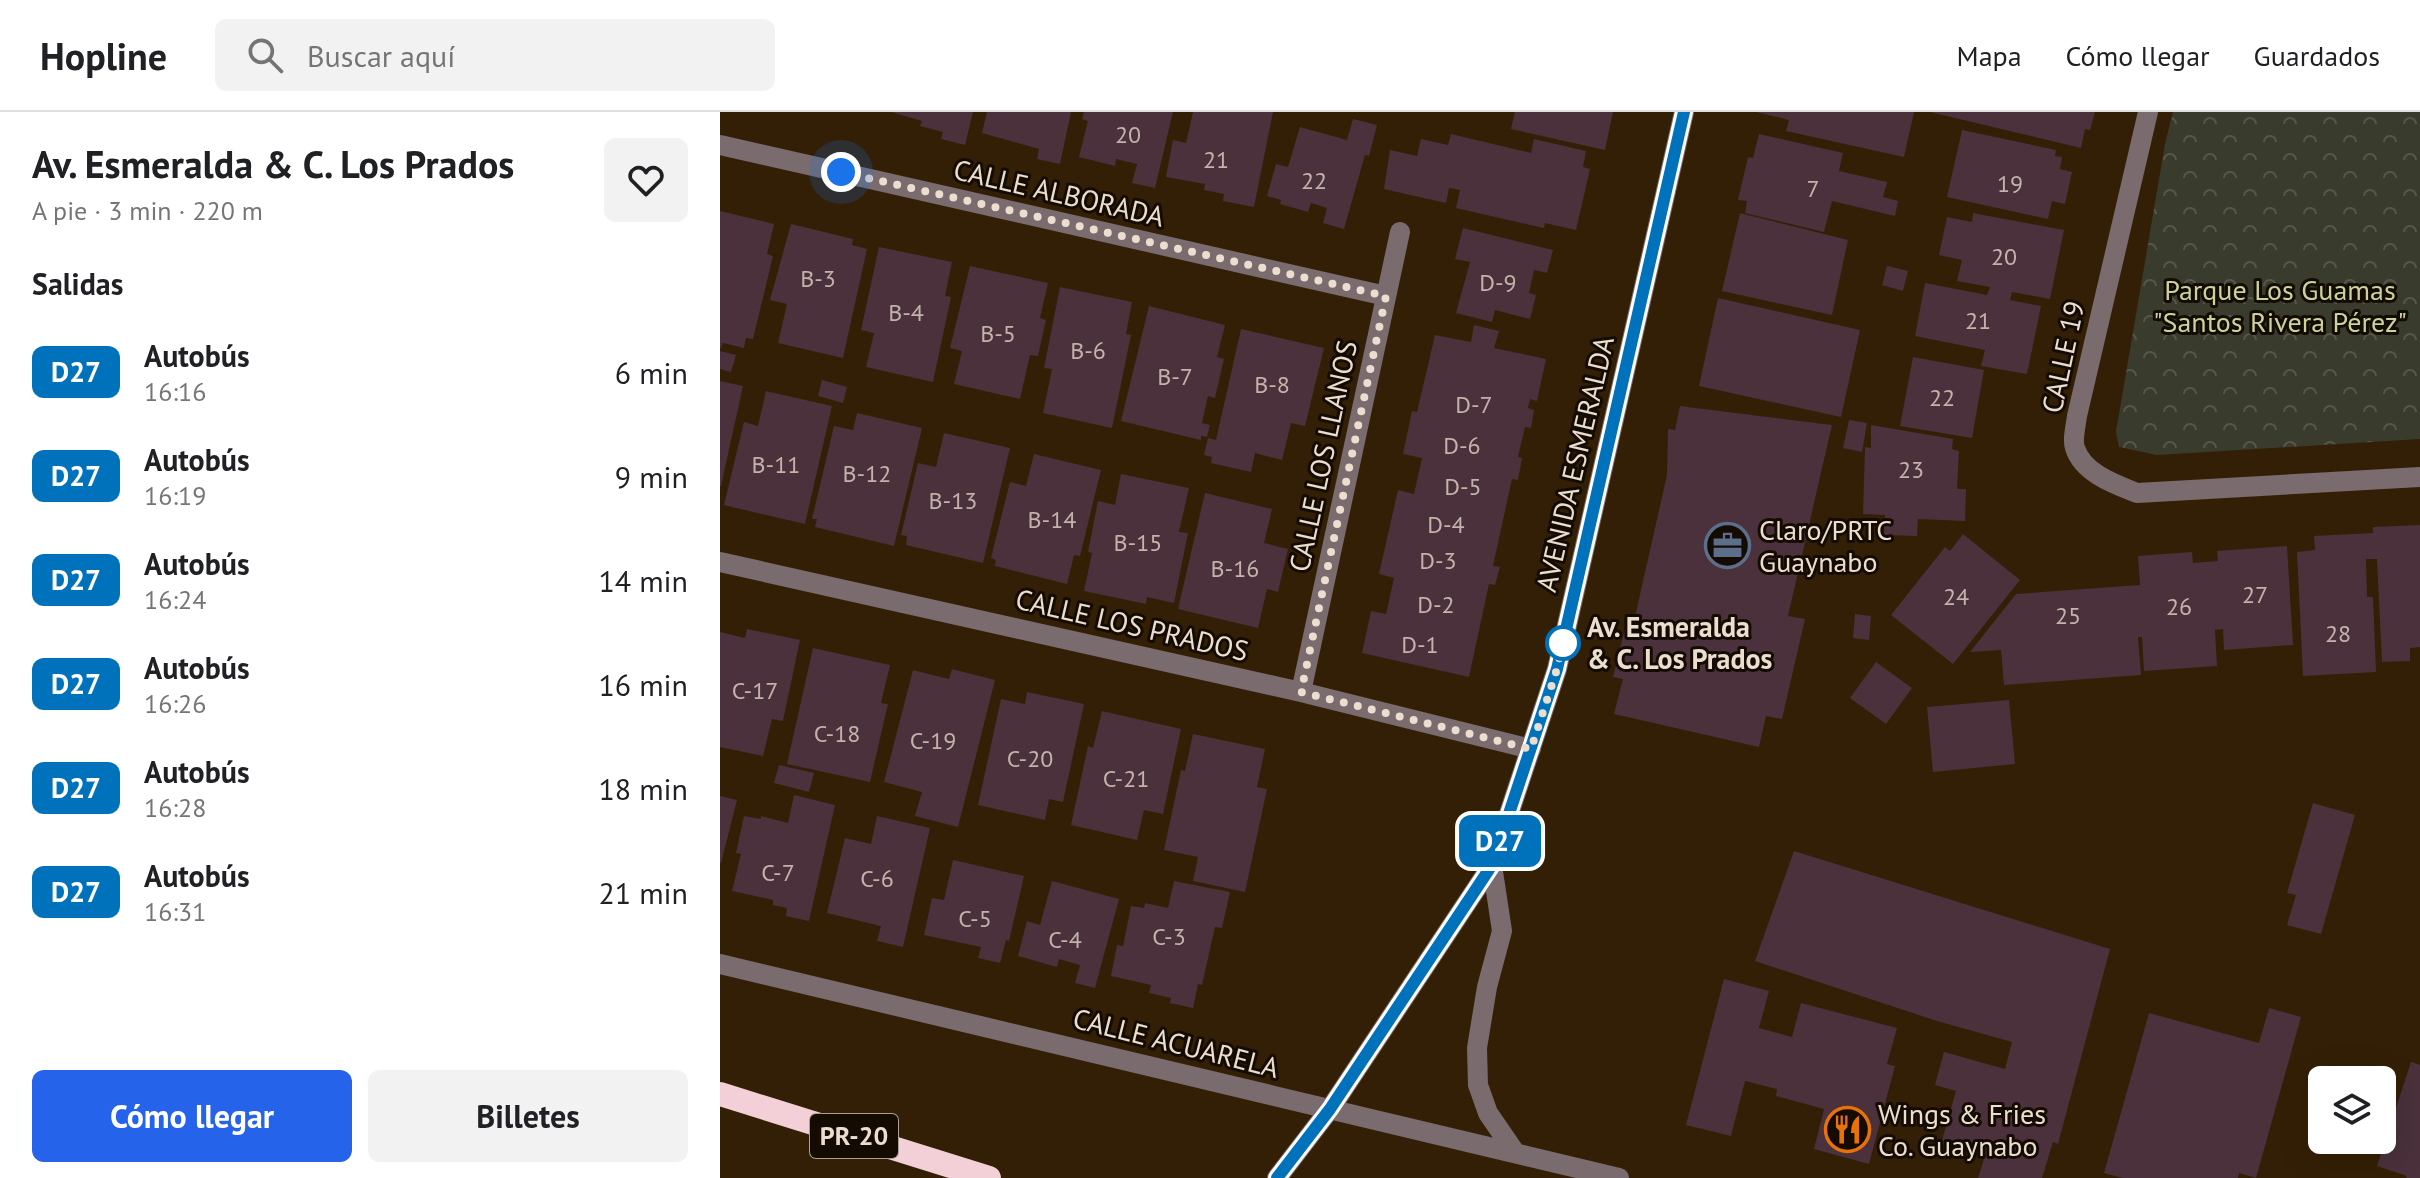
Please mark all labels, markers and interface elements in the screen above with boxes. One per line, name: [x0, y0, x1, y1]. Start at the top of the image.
search box: [215, 19, 775, 91]
text: Hopline: [40, 31, 167, 80]
icon: search: [243, 33, 287, 77]
text: Buscar aquí: [307, 36, 455, 75]
text: Mapa: [1957, 37, 2022, 74]
text: Cómo llegar: [2066, 37, 2210, 74]
text: Guardados: [2254, 37, 2380, 74]
house number: 20: [1115, 119, 1141, 150]
button: heart: [604, 138, 688, 222]
text: Av. Esmeralda & C. Los Prados: [32, 139, 514, 188]
house number: 21: [1203, 144, 1229, 175]
street label: CALLE ALBORADA: [950, 150, 1169, 235]
your location: [821, 152, 861, 192]
house number: 22: [1301, 165, 1327, 196]
house number: 19: [1997, 168, 2023, 199]
house number: 7: [1806, 173, 1820, 204]
text: A pie · 3 min · 220 m: [32, 194, 263, 227]
house number: 20: [1991, 241, 2017, 272]
house number: B-3: [800, 263, 836, 294]
text: Salidas: [32, 264, 123, 303]
house number: D-9: [1479, 267, 1517, 298]
park label: Parque Los Guamas "Santos Rivera Pérez": [2153, 271, 2407, 340]
house number: B-4: [888, 297, 924, 328]
street label: CALLE 19: [2033, 298, 2092, 416]
house number: 21: [1965, 305, 1991, 336]
house number: B-5: [980, 318, 1016, 349]
street label: AVENIDA ESMERALDA: [1527, 332, 1622, 595]
house number: B-6: [1070, 335, 1106, 366]
text: Autobús: [144, 336, 250, 375]
street label: CALLE LOS LLANOS: [1280, 337, 1365, 575]
text: D27: [51, 353, 101, 390]
text: 6 min: [615, 353, 688, 392]
house number: B-7: [1157, 361, 1193, 392]
house number: B-8: [1254, 369, 1290, 400]
text: 16:16: [144, 375, 206, 408]
house number: 22: [1929, 382, 1955, 413]
house number: D-7: [1455, 389, 1493, 420]
house number: D-6: [1443, 430, 1481, 461]
text: Autobús: [144, 440, 250, 479]
house number: B-11: [752, 449, 800, 480]
house number: 23: [1898, 454, 1924, 485]
text: D27: [51, 457, 101, 494]
text: 9 min: [615, 457, 688, 496]
house number: B-12: [843, 458, 891, 489]
house number: D-5: [1444, 471, 1482, 502]
text: 16:19: [144, 479, 206, 512]
house number: B-13: [929, 485, 977, 516]
house number: B-14: [1028, 504, 1076, 535]
house number: D-4: [1427, 509, 1465, 540]
place label: Claro/PRTC Guaynabo: [1759, 511, 1892, 580]
office icon: Claro/PRTC Guaynabo: [1704, 522, 1752, 570]
house number: B-15: [1114, 527, 1162, 558]
text: Autobús: [144, 544, 250, 583]
house number: D-3: [1419, 545, 1457, 576]
house number: B-16: [1211, 553, 1259, 584]
text: D27: [51, 561, 101, 598]
text: 14 min: [598, 561, 688, 600]
house number: 27: [2242, 579, 2268, 610]
street label: CALLE LOS PRADOS: [1012, 580, 1252, 669]
house number: 24: [1943, 581, 1969, 612]
text: 16:24: [144, 583, 206, 616]
house number: D-2: [1417, 589, 1455, 620]
house number: 26: [2166, 591, 2192, 622]
house number: 25: [2055, 600, 2081, 631]
place label: Av. Esmeralda & C. Los Prados: [1587, 608, 1773, 677]
house number: 28: [2325, 618, 2351, 649]
marker: Av. Esmeralda & C. Los Prados: [1546, 626, 1580, 660]
house number: D-1: [1401, 629, 1439, 660]
text: Autobús: [144, 648, 250, 687]
text: D27: [51, 665, 101, 702]
text: 16 min: [598, 665, 688, 704]
house number: C-17: [732, 675, 778, 706]
text: 16:26: [144, 687, 206, 720]
house number: C-18: [814, 718, 860, 749]
house number: C-19: [910, 725, 956, 756]
house number: C-20: [1007, 743, 1053, 774]
text: Autobús: [144, 752, 250, 791]
house number: C-21: [1103, 763, 1149, 794]
text: D27: [51, 769, 101, 806]
text: 18 min: [598, 769, 688, 808]
text: 16:28: [144, 791, 206, 824]
line badge: D27: [1454, 815, 1546, 867]
text: D27: [1475, 822, 1525, 859]
text: Autobús: [144, 856, 250, 895]
house number: C-7: [761, 857, 795, 888]
house number: C-6: [860, 863, 894, 894]
text: D27: [51, 873, 101, 910]
text: 21 min: [598, 873, 688, 912]
text: 16:31: [144, 895, 206, 928]
house number: C-5: [958, 903, 992, 934]
house number: C-3: [1152, 921, 1186, 952]
house number: C-4: [1048, 924, 1082, 955]
street label: CALLE ACUARELA: [1069, 999, 1284, 1086]
map controls: [2308, 1066, 2396, 1154]
button: layers: [2308, 1066, 2396, 1154]
button: Cómo llegar: [32, 1070, 352, 1162]
button: Billetes: [368, 1070, 688, 1162]
place label: Wings & Fries Co. Guaynabo: [1878, 1095, 2046, 1164]
restaurant icon: Wings & Fries Co. Guaynabo: [1823, 1106, 1871, 1154]
road number: PR-20: [810, 1114, 898, 1158]

